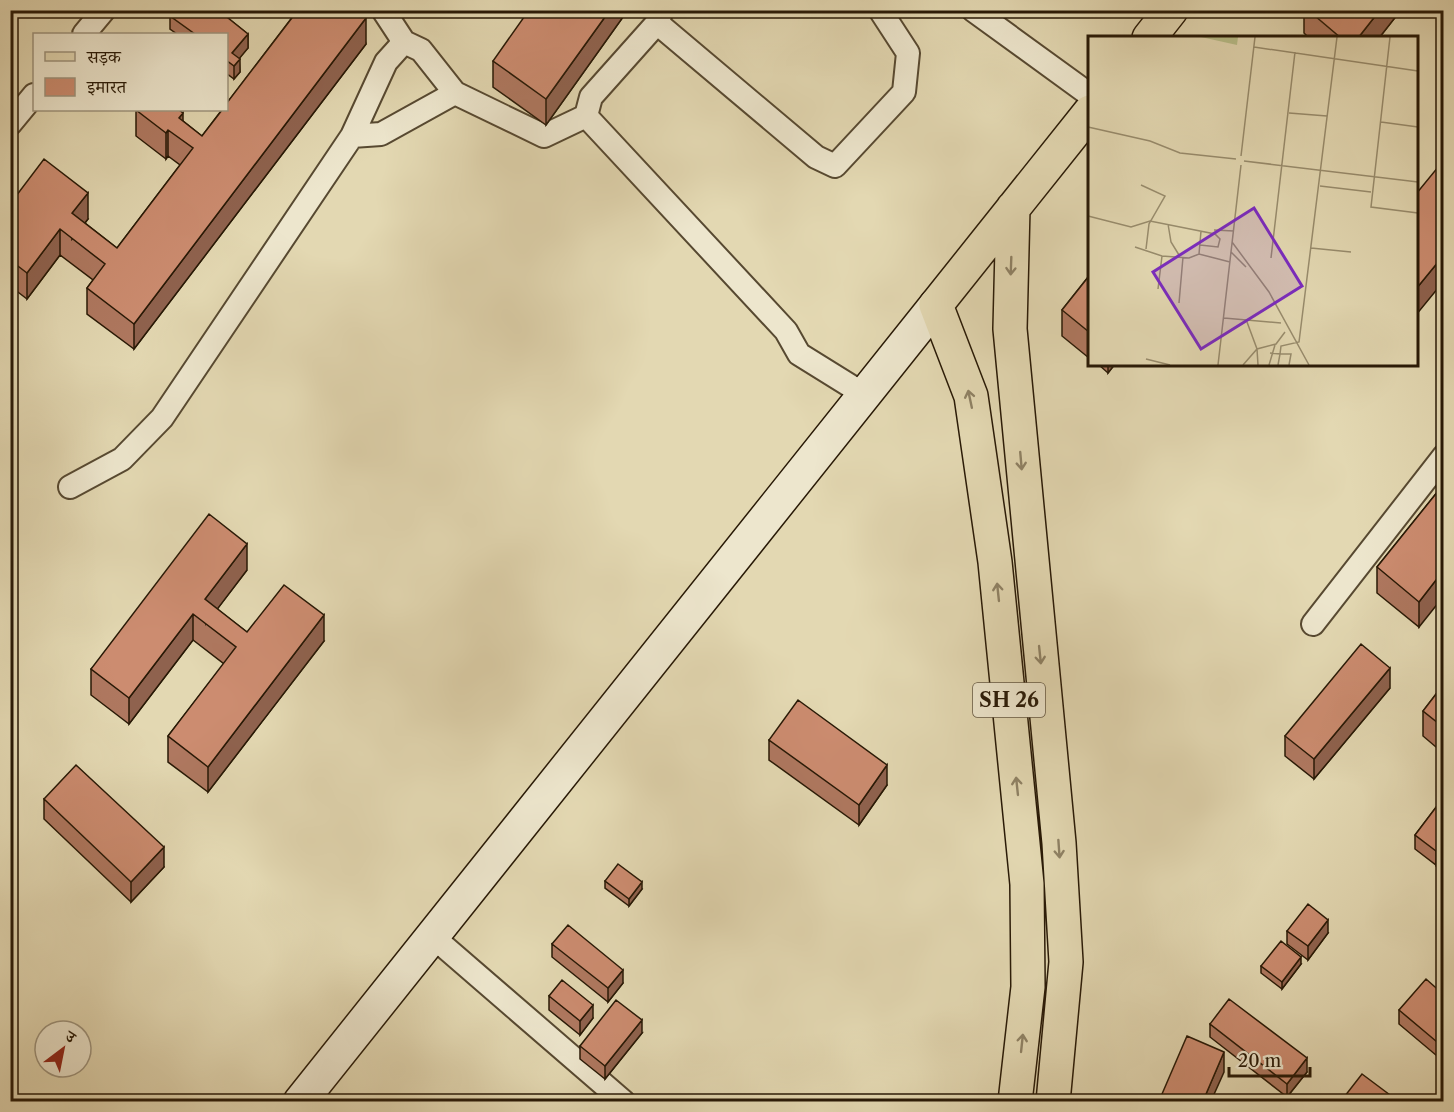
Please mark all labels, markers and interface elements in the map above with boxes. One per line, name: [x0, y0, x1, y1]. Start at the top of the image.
legend: [33, 33, 228, 111]
inset map: [1088, 36, 1418, 366]
text: सड़क: [86, 46, 122, 68]
text: इमारत: [86, 76, 127, 98]
one-way arrow: [1006, 256, 1017, 276]
one-way arrow: [964, 390, 976, 409]
one-way arrow: [1016, 450, 1027, 470]
one-way arrow: [992, 583, 1003, 603]
one-way arrow: [1035, 644, 1046, 664]
road number: SH 26: [973, 683, 1045, 717]
one-way arrow: [1011, 777, 1022, 797]
one-way arrow: [1054, 838, 1065, 858]
north arrow: [33, 1019, 93, 1079]
text: उ: [61, 1025, 81, 1048]
one-way arrow: [1016, 1034, 1027, 1054]
scale bar: [1229, 1040, 1310, 1078]
text: 20 m: [1238, 1050, 1282, 1072]

